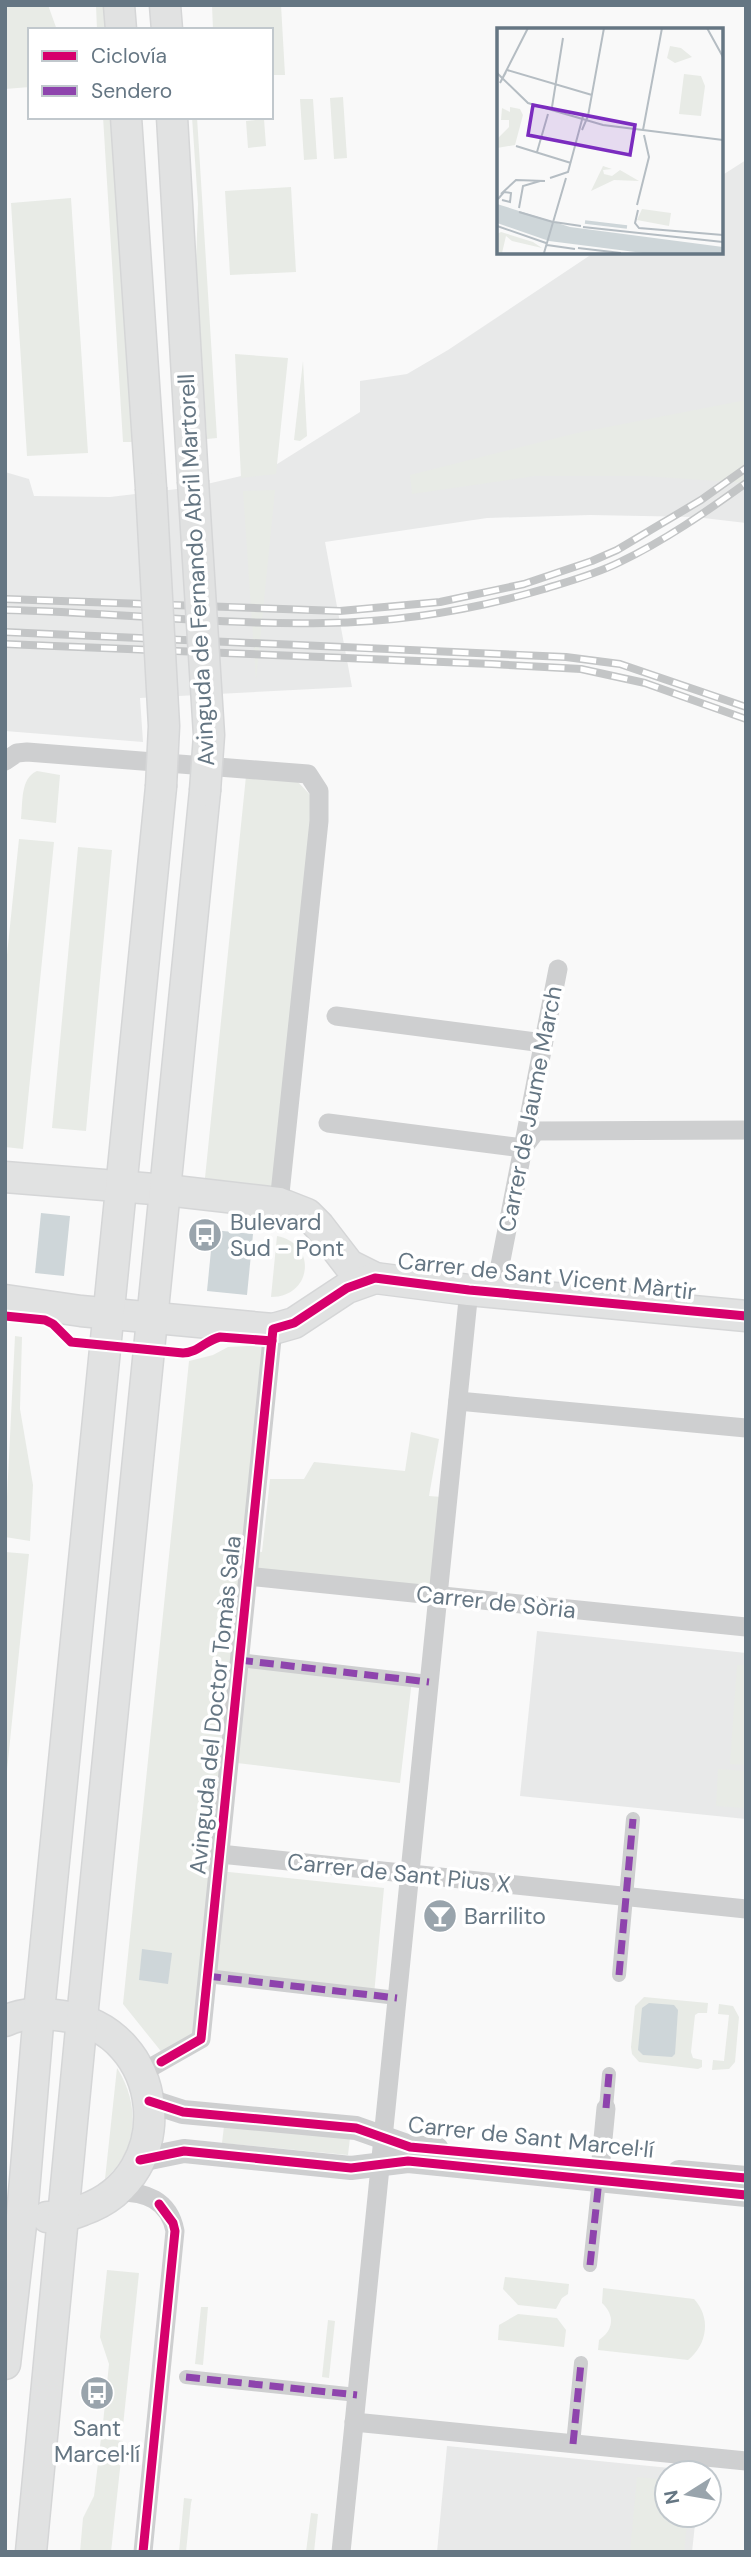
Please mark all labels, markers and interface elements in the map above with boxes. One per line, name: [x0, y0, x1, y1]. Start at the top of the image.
legend: [28, 28, 273, 119]
inset map: [497, 28, 723, 254]
text: Ciclovía: [91, 42, 167, 70]
text: Sendero: [91, 77, 172, 105]
street label: Avinguda de Fernando Abril Martorell: [171, 373, 221, 767]
street label: Carrer de Jaume March: [491, 983, 569, 1235]
place label: Bulevard Sud - Pont: [230, 1207, 344, 1263]
bus stop icon: Bulevard Sud - Pont: [186, 1216, 224, 1254]
street label: Carrer de Sant Vicent Màrtir: [396, 1245, 698, 1307]
street label: Avinguda del Doctor Tomàs Sala: [182, 1534, 248, 1876]
street label: Carrer de Sòria: [415, 1579, 577, 1625]
street label: Carrer de Sant Pius X: [286, 1846, 512, 1900]
bar icon: Barrilito: [421, 1897, 459, 1935]
place label: Barrilito: [464, 1901, 546, 1931]
street label: Carrer de Sant Marcel·lí: [407, 2109, 656, 2165]
bus stop icon: Sant Marcel·lí: [78, 2374, 116, 2412]
place label: Sant Marcel·lí: [54, 2413, 141, 2469]
north arrow: [653, 2459, 723, 2529]
text: N: [658, 2488, 685, 2506]

